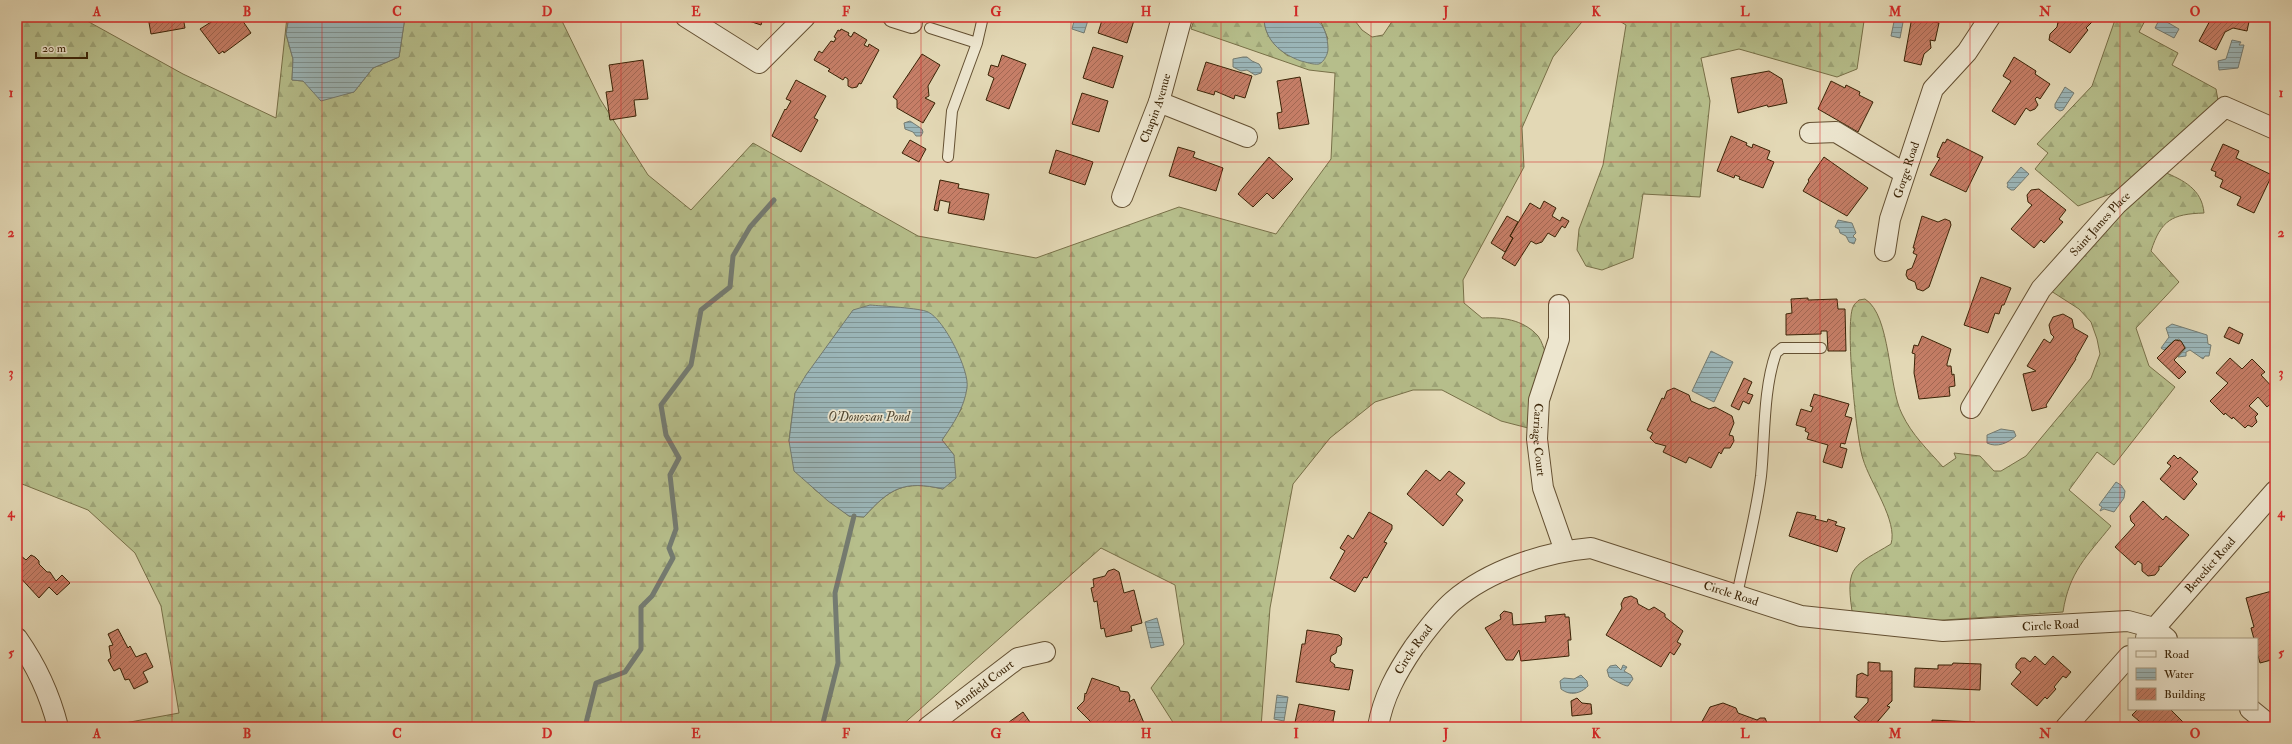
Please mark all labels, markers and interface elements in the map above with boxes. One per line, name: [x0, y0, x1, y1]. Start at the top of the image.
text: A: [92, 4, 102, 20]
text: B: [243, 4, 251, 20]
text: C: [392, 4, 402, 20]
text: D: [542, 4, 553, 20]
text: E: [691, 4, 701, 20]
text: F: [842, 4, 851, 20]
text: G: [991, 4, 1002, 20]
text: H: [1141, 4, 1152, 20]
text: I: [1293, 4, 1299, 20]
text: J: [1442, 4, 1449, 21]
text: K: [1591, 4, 1601, 20]
text: L: [1740, 4, 1750, 20]
text: M: [1888, 4, 1902, 20]
text: N: [2038, 4, 2051, 20]
text: O: [2190, 4, 2201, 20]
scale bar: [36, 34, 87, 60]
text: 20 m: [42, 41, 67, 56]
street label: Chapin Avenue: [1136, 72, 1174, 145]
text: 1: [9, 85, 14, 101]
text: 1: [2279, 85, 2284, 101]
street label: Gorge Road: [1890, 140, 1923, 200]
street label: Saint James Place: [2066, 188, 2133, 259]
text: 2: [8, 225, 15, 241]
text: 2: [2278, 225, 2285, 241]
text: 3: [9, 365, 14, 381]
text: 3: [2279, 365, 2284, 381]
street label: Carriage Court: [1529, 403, 1549, 477]
water label: O'Donovan Pond: [828, 409, 911, 425]
text: 4: [6, 505, 15, 521]
text: 4: [2276, 505, 2285, 521]
street label: Benedict Road: [2181, 534, 2239, 596]
street label: Circle Road: [1702, 577, 1760, 609]
street label: Circle Road: [2022, 616, 2079, 634]
street label: Circle Road: [1391, 622, 1436, 677]
legend: [2128, 638, 2258, 710]
text: 5: [8, 645, 14, 661]
text: 5: [2278, 645, 2284, 661]
text: Road: [2164, 647, 2189, 662]
street label: Annfield Court: [950, 656, 1017, 713]
text: Water: [2163, 667, 2194, 682]
text: Building: [2164, 687, 2207, 702]
text: A: [92, 726, 102, 742]
text: B: [243, 726, 251, 742]
text: C: [392, 726, 402, 742]
text: D: [542, 726, 553, 742]
text: E: [691, 726, 701, 742]
text: F: [842, 726, 851, 742]
text: G: [991, 726, 1002, 742]
text: H: [1141, 726, 1152, 742]
text: I: [1293, 726, 1299, 742]
text: J: [1442, 726, 1449, 743]
text: K: [1591, 726, 1601, 742]
text: L: [1740, 726, 1750, 742]
text: M: [1888, 726, 1902, 742]
text: N: [2038, 726, 2051, 742]
text: O: [2190, 726, 2201, 742]

